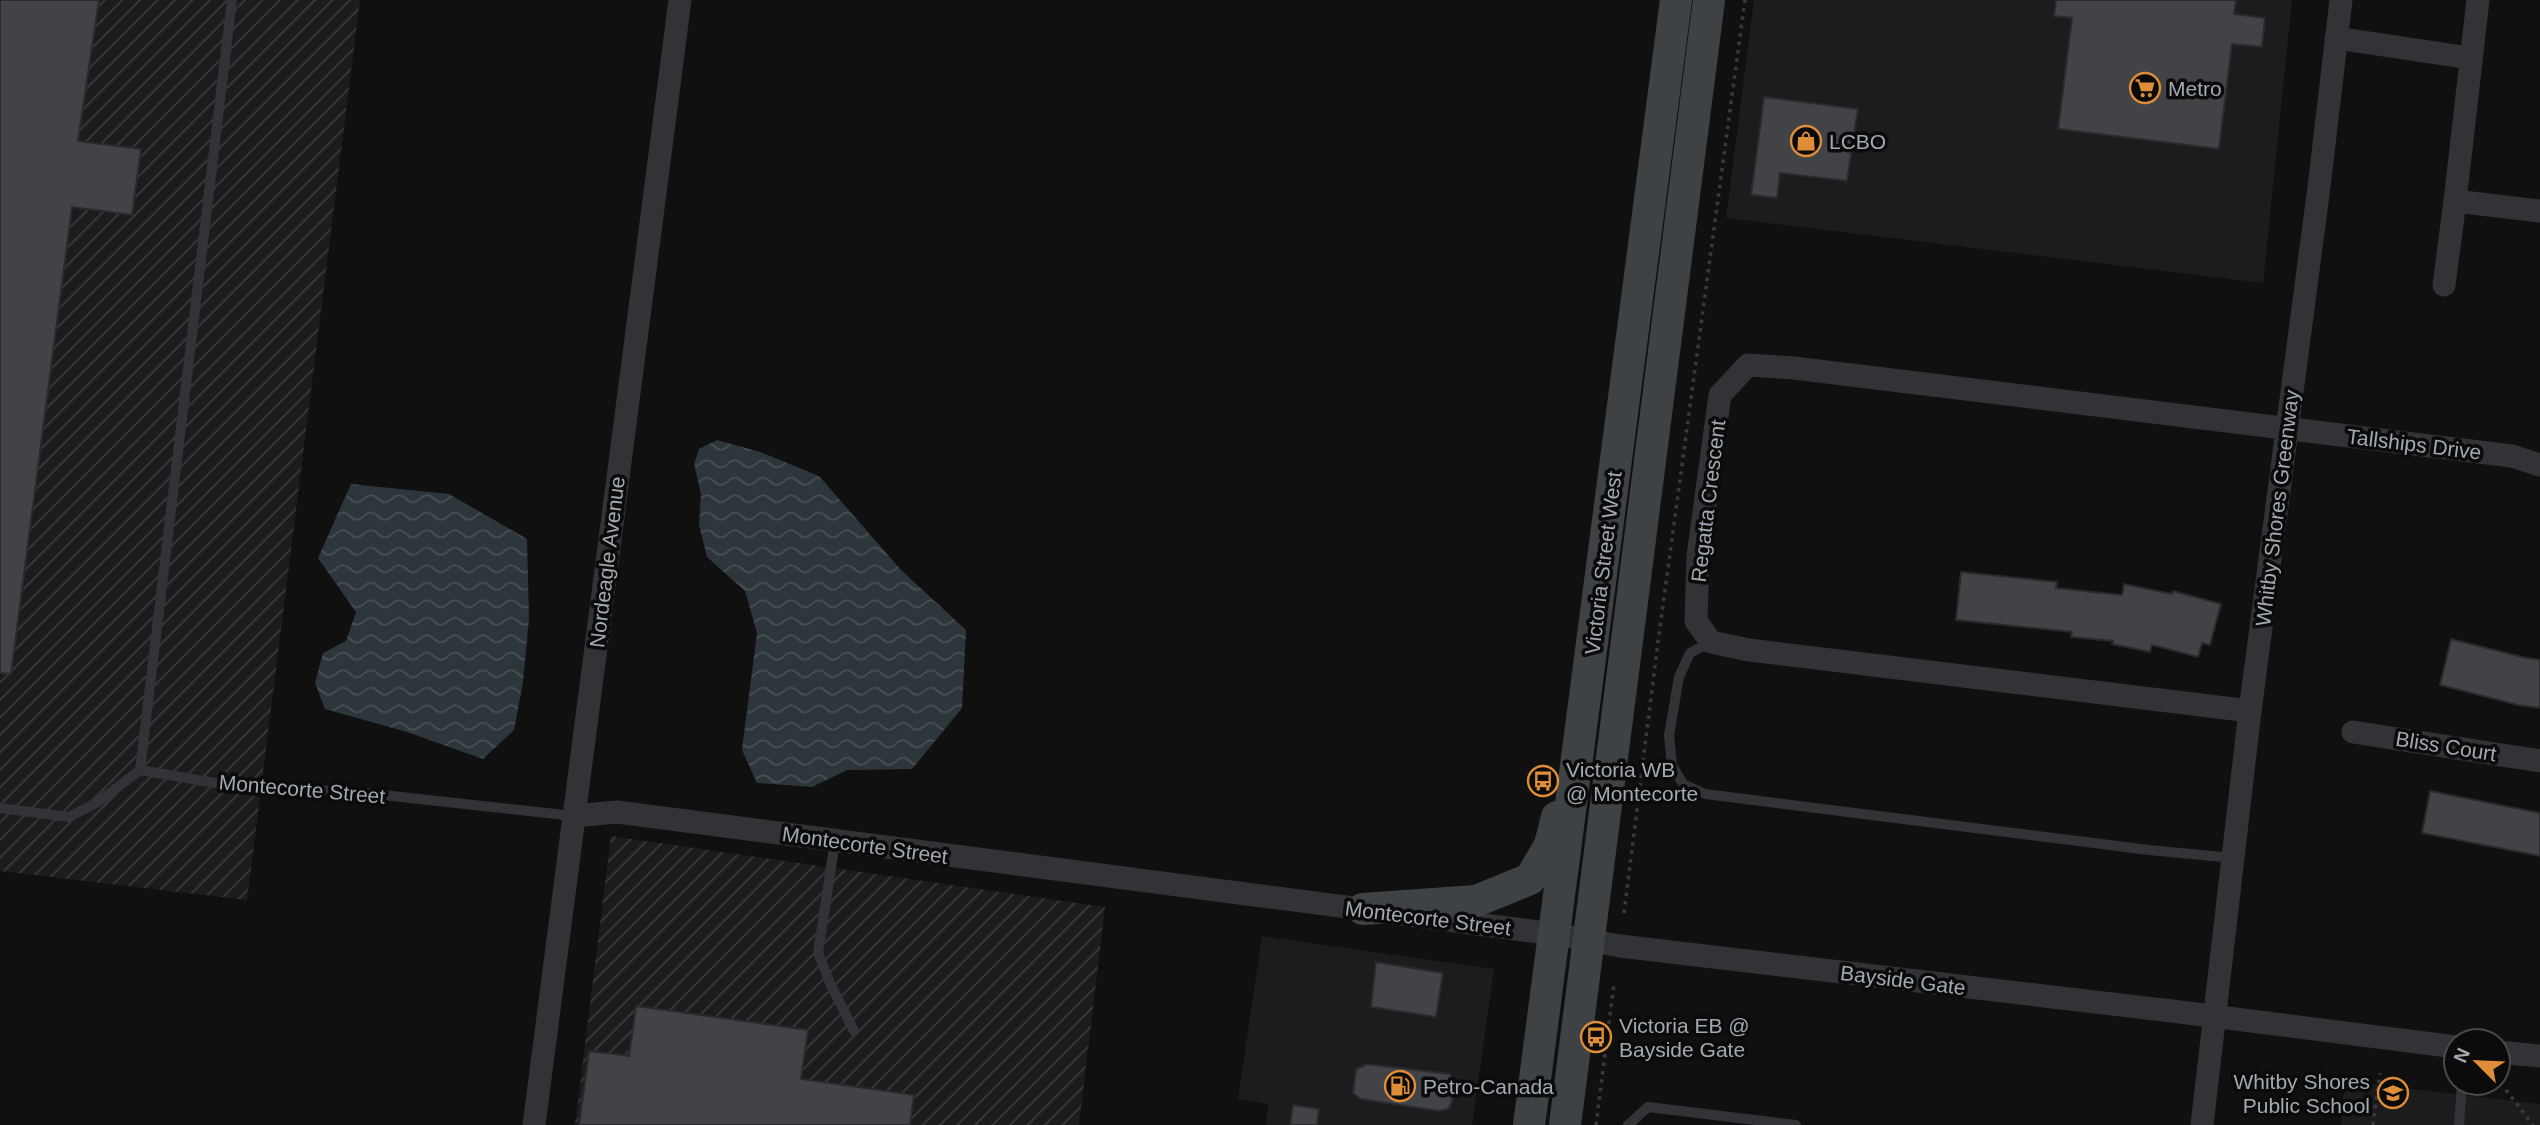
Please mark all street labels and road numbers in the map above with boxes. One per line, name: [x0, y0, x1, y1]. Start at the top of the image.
street label: Whitby Shores Greenway: [2251, 388, 2303, 628]
street label: Regatta Crescent: [1687, 418, 1729, 584]
street label: Tallships Drive: [2345, 424, 2483, 464]
street label: Victoria Street West: [1580, 470, 1626, 656]
street label: Nordeagle Avenue: [585, 475, 629, 649]
street label: Bliss Court: [2394, 727, 2498, 765]
street label: Montecorte Street: [218, 770, 386, 808]
street label: Montecorte Street: [781, 822, 949, 868]
street label: Montecorte Street: [1344, 896, 1512, 940]
street label: Bayside Gate: [1839, 961, 1967, 999]

